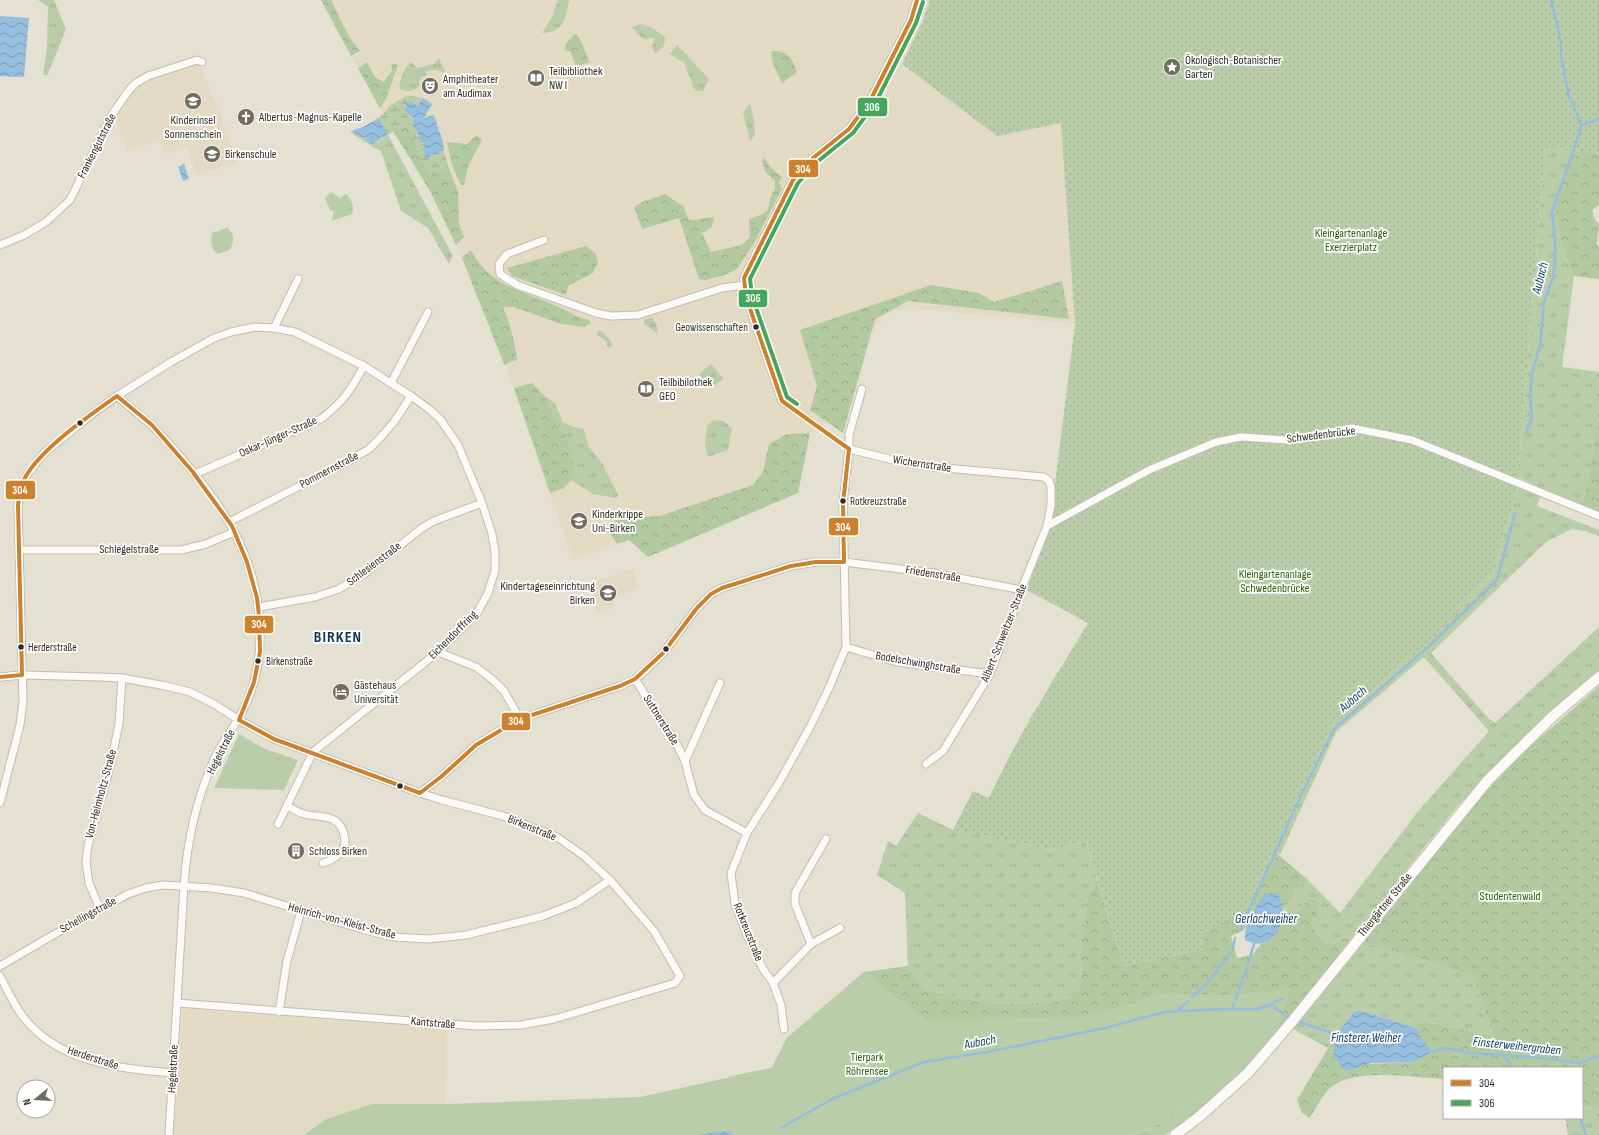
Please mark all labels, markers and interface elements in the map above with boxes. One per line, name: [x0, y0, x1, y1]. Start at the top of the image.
place label: Ökologisch-Botanischer Garten: [1185, 53, 1282, 82]
place icon: Ökologisch-Botanischer Garten: [1162, 57, 1182, 77]
place label: Teilbibliothek NW I: [549, 64, 603, 93]
library icon: Teilbibliothek NW I: [526, 68, 546, 88]
place label: Amphitheater am Audimax: [442, 72, 499, 101]
theatre icon: Amphitheater am Audimax: [420, 76, 440, 96]
school or university icon: Kinderinsel Sonnenschein: [183, 91, 203, 111]
line badge: 306: [857, 97, 888, 117]
text: 306: [864, 101, 880, 114]
church icon: Albertus-Magnus-Kapelle: [236, 107, 256, 127]
place label: Albertus-Magnus-Kapelle: [258, 110, 362, 125]
street label: Frankengutstraße: [74, 111, 120, 181]
place label: Kinderinsel Sonnenschein: [165, 113, 221, 142]
school or university icon: Birkenschule: [202, 144, 222, 164]
place label: Birkenschule: [225, 147, 277, 162]
line badge: 304: [788, 159, 819, 178]
text: 304: [795, 163, 811, 176]
park label: Kleingartenanlage Exerzierplatz: [1315, 226, 1387, 255]
water label: Aubach: [1528, 260, 1552, 296]
line badge: 306: [738, 289, 768, 308]
text: 306: [745, 292, 761, 305]
place label: Geowissenschaften: [676, 321, 748, 334]
marker: Geowissenschaften: [751, 322, 761, 332]
place label: Teilbibilothek GEO: [659, 375, 713, 404]
library icon: Teilbibilothek GEO: [636, 379, 656, 399]
street label: Oskar-Jünger-Straße: [237, 413, 319, 461]
unlabelled marker: [75, 418, 85, 428]
street label: Schwedenbrücke: [1286, 423, 1356, 447]
street label: Pommernstraße: [297, 448, 361, 492]
street label: Wichernstraße: [892, 452, 953, 476]
line badge: 304: [5, 480, 36, 500]
text: 304: [12, 484, 28, 497]
place label: Rotkreuzstraße: [850, 495, 907, 508]
marker: Rotkreuzstraße: [838, 496, 848, 506]
place label: Kinderkrippe Uni-Birken: [592, 507, 643, 536]
school or university icon: Kinderkrippe Uni-Birken: [569, 511, 589, 531]
line badge: 304: [828, 517, 859, 536]
text: 304: [835, 521, 851, 534]
street label: Schlesienstraße: [344, 539, 404, 589]
street label: Schlegelstraße: [99, 542, 159, 557]
street label: Friedenstraße: [904, 562, 962, 586]
park label: Kleingartenanlage Schwedenbrücke: [1239, 567, 1311, 596]
place label: Kindertageseinrichtung Birken: [500, 579, 595, 608]
street label: Albert-Schweitzer-Straße: [977, 582, 1031, 685]
school or university icon: Kindertageseinrichtung Birken: [598, 583, 618, 603]
street label: Eichendorffring: [425, 607, 481, 663]
line badge: 304: [244, 615, 274, 634]
text: 304: [251, 618, 267, 631]
district label: BIRKEN: [314, 628, 362, 647]
place label: Herderstraße: [28, 641, 77, 654]
marker: Herderstraße: [16, 642, 26, 652]
unlabelled marker: [661, 644, 671, 654]
street label: Bodelschwinghstraße: [874, 648, 962, 678]
place label: Birkenstraße: [266, 655, 313, 668]
marker: Birkenstraße: [253, 656, 263, 666]
place label: Gästehaus Universität: [354, 678, 399, 707]
hotel icon: Gästehaus Universität: [331, 682, 351, 702]
water label: Aubach: [1335, 682, 1371, 716]
street label: Suttnerstraße: [640, 692, 682, 748]
line badge: 304: [501, 712, 531, 731]
text: 304: [508, 715, 524, 728]
street label: Hegelstraße: [203, 727, 239, 777]
street label: Von-Helmholtz-Straße: [82, 748, 120, 840]
unlabelled marker: [395, 781, 405, 791]
street label: Birkenstraße: [506, 811, 559, 845]
building icon: Schloss Birken: [286, 841, 306, 861]
place label: Schloss Birken: [309, 844, 367, 859]
street label: Thiergärtner Straße: [1354, 870, 1416, 940]
park label: Studentenwald: [1480, 889, 1540, 904]
street label: Schellingstraße: [57, 893, 119, 937]
street label: Heinrich-von-Kleist-Straße: [287, 899, 398, 943]
street label: Rotkreuzstraße: [729, 901, 767, 964]
water label: Gerlachweiher: [1235, 911, 1298, 927]
street label: Kantstraße: [410, 1014, 456, 1032]
water label: Finsterer Weiher: [1331, 1030, 1402, 1046]
water label: Aubach: [962, 1031, 998, 1053]
water label: Finsterweihergraben: [1472, 1033, 1562, 1059]
street label: Herderstraße: [65, 1043, 121, 1073]
street label: Hegelstraße: [164, 1044, 182, 1094]
park label: Tierpark Röhrensee: [846, 1050, 889, 1079]
legend: [1443, 1067, 1583, 1119]
text: 304: [1479, 1076, 1494, 1091]
north arrow: [16, 1079, 56, 1119]
text: 306: [1479, 1096, 1495, 1111]
text: N: [20, 1097, 34, 1107]

